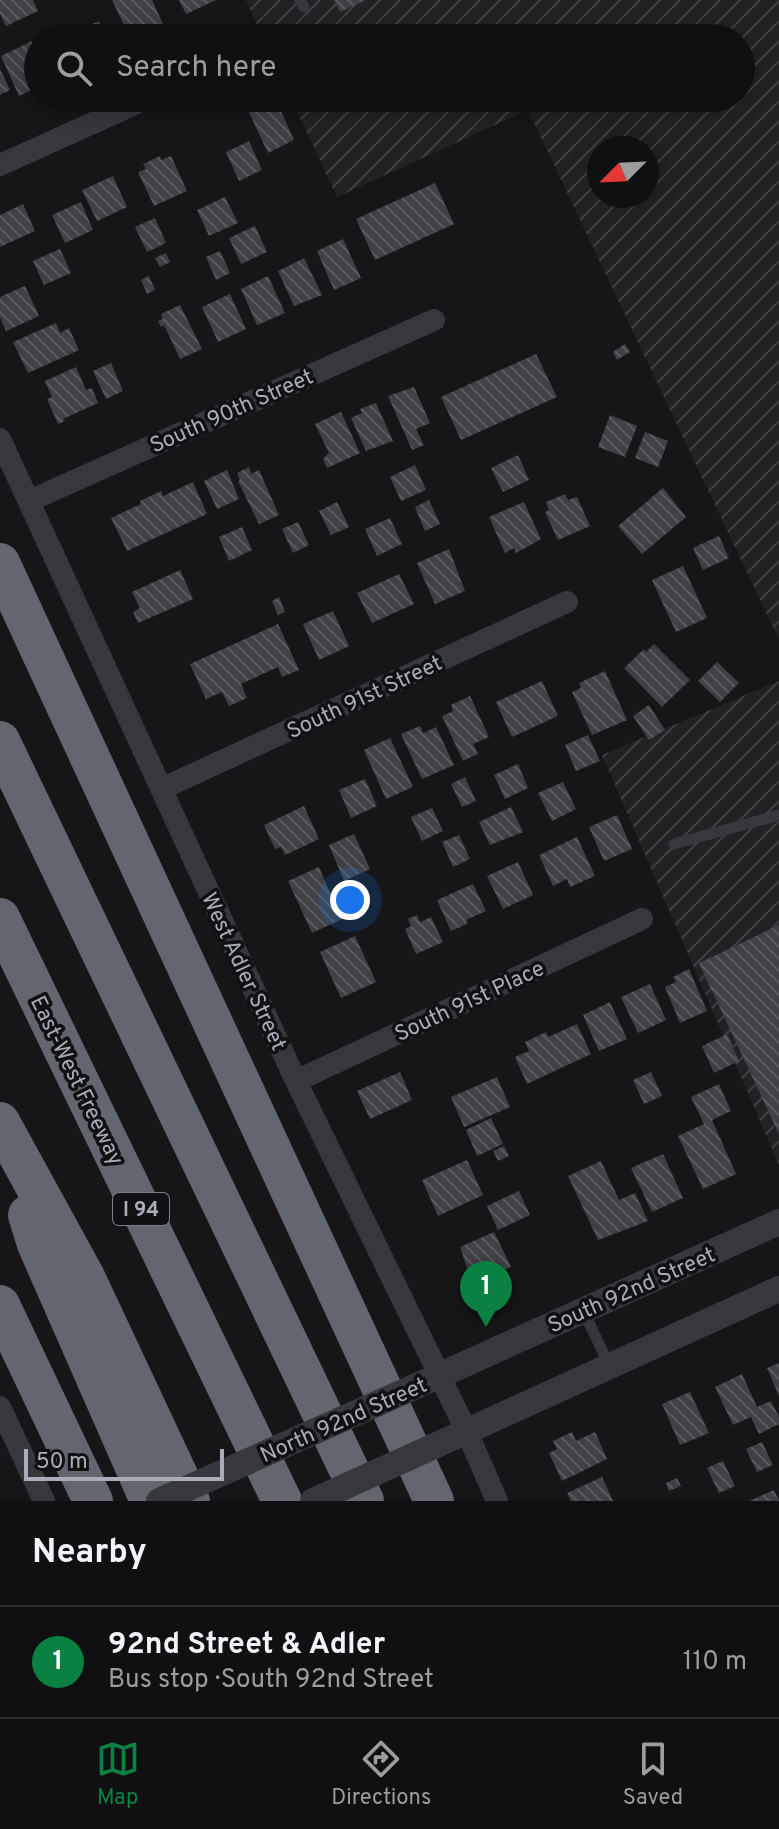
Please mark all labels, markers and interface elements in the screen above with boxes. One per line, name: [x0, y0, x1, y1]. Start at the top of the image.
search box: [24, 24, 755, 112]
icon: search: [52, 46, 96, 90]
text: Search here: [116, 50, 276, 87]
north arrow: [587, 136, 659, 208]
street label: South 90th Street: [146, 364, 318, 460]
street label: South 91st Street: [283, 651, 447, 746]
your location: [330, 880, 370, 920]
street label: West Adler Street: [194, 889, 291, 1056]
street label: South 91st Place: [391, 956, 549, 1049]
street label: East-West Freeway: [23, 992, 128, 1170]
road number: I 94: [113, 1193, 169, 1225]
street label: South 92nd Street: [544, 1242, 720, 1340]
pin: 1: [460, 1261, 512, 1327]
street label: North 92nd Street: [257, 1372, 432, 1470]
scale bar: [24, 1445, 224, 1481]
text: 50 m: [36, 1449, 88, 1476]
text: Nearby: [32, 1532, 147, 1575]
text: 92nd Street & Adler: [108, 1627, 385, 1664]
text: 1: [53, 1646, 63, 1679]
text: 110 m: [683, 1646, 747, 1679]
text: Bus stop · South 92nd Street: [108, 1664, 434, 1697]
tab: Map: [96, 1737, 140, 1812]
tab: Directions: [331, 1737, 431, 1812]
tab: Saved: [623, 1737, 683, 1812]

